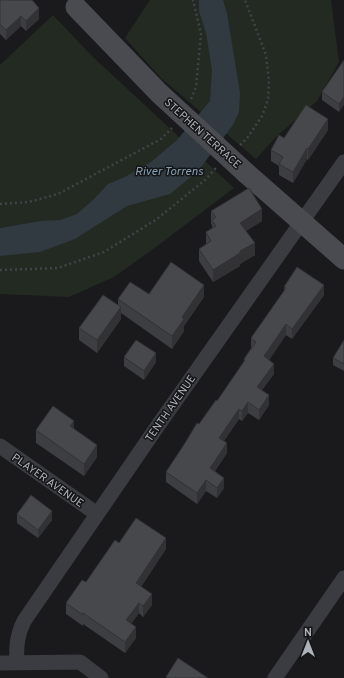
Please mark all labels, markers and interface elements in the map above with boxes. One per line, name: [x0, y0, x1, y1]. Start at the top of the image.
street label: STEPHEN TERRACE: [161, 96, 243, 172]
water label: River Torrens: [135, 164, 204, 180]
street label: TENTH AVENUE: [142, 372, 199, 445]
street label: PLAYER AVENUE: [9, 451, 86, 511]
north arrow: [288, 622, 328, 662]
text: N: [304, 626, 312, 640]

